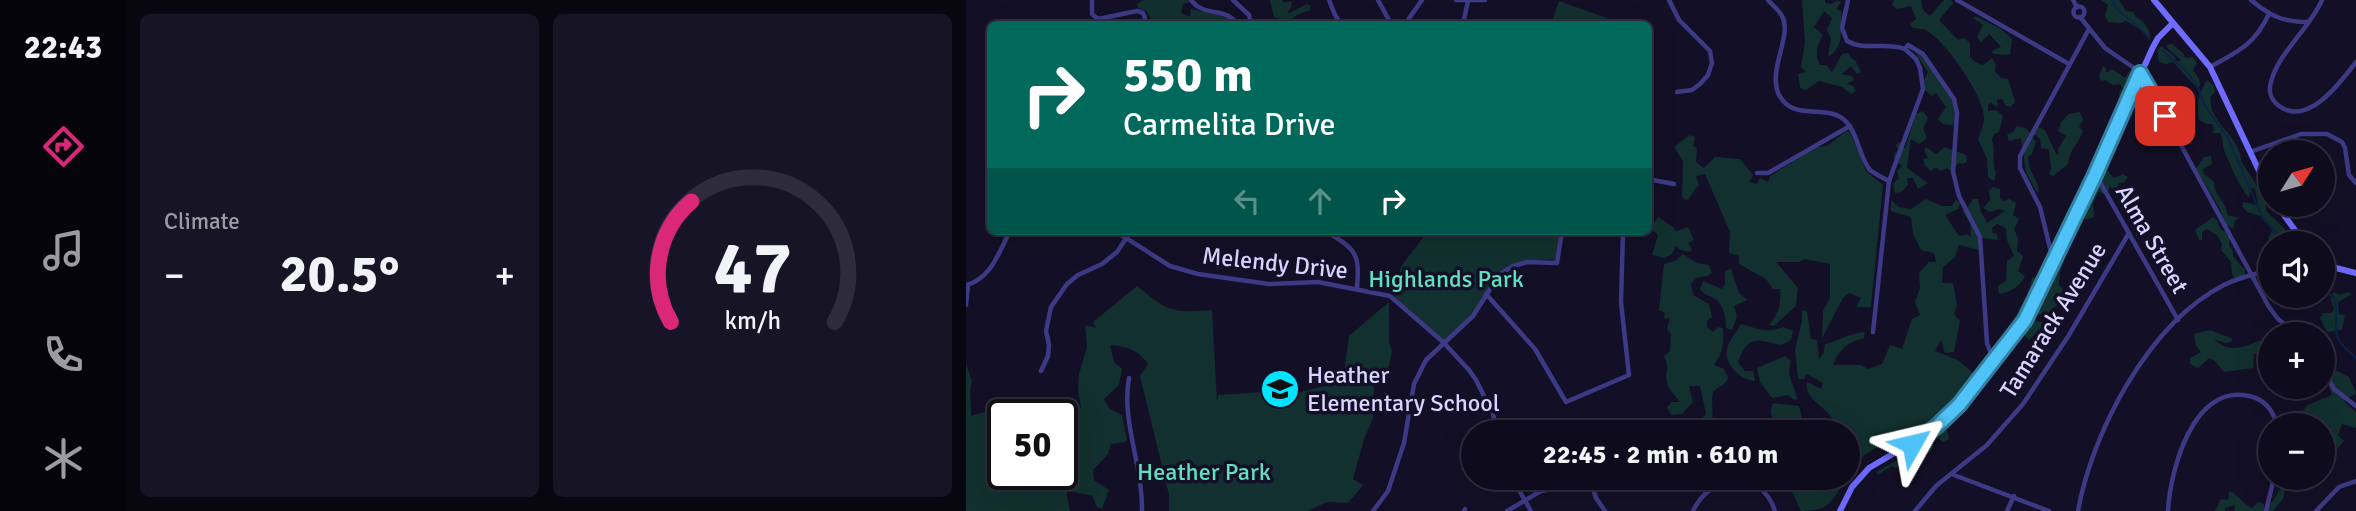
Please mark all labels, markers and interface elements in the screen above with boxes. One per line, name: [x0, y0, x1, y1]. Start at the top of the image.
text: 22:43: [24, 28, 102, 67]
text: 550 m: [1123, 45, 1253, 105]
icon: right: [1008, 49, 1099, 140]
pin: [2135, 86, 2195, 146]
icon: arrive: [2146, 97, 2184, 135]
text: Carmelita Drive: [1123, 105, 1335, 144]
icon: directions: [39, 122, 88, 171]
north arrow: [2258, 140, 2334, 217]
map controls: [2258, 140, 2335, 490]
street label: Alma Street: [2109, 179, 2195, 299]
icon: left: [1228, 182, 1266, 220]
icon: ahead: [1301, 182, 1339, 220]
icon: right: [1374, 182, 1412, 220]
text: Climate: [164, 207, 240, 236]
text: 47: [713, 224, 792, 313]
icon: music: [39, 226, 88, 275]
button: sound: [2258, 231, 2335, 308]
street label: Tamarack Avenue: [1993, 237, 2113, 403]
street label: Melendy Drive: [1201, 240, 1349, 286]
text: 20.5°: [280, 242, 399, 306]
text: −: [164, 252, 185, 299]
text: +: [494, 252, 515, 299]
park label: Highlands Park: [1368, 264, 1524, 294]
text: km/h: [724, 304, 781, 335]
button: +: [2258, 322, 2335, 399]
icon: phone: [39, 330, 88, 379]
place label: Heather Elementary School: [1307, 360, 1500, 418]
school or university icon: Heather Elementary School: [1259, 368, 1301, 410]
speed limit sign: 50: [987, 399, 1078, 490]
position arrow: [1875, 407, 1949, 481]
button: −: [2258, 413, 2335, 490]
icon: climate: [39, 434, 88, 483]
text: 22:45 · 2 min · 610 m: [1543, 439, 1778, 471]
park label: Heather Park: [1137, 457, 1271, 487]

